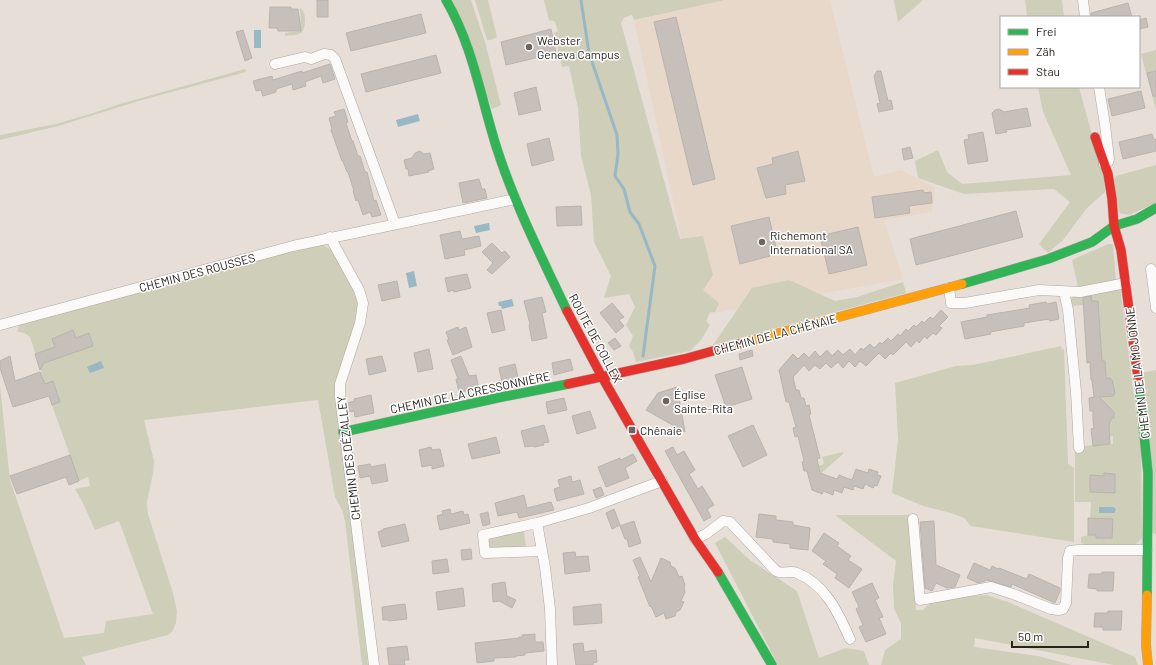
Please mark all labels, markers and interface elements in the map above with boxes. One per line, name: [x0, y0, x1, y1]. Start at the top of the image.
legend: [1000, 16, 1140, 88]
text: Frei: [1036, 24, 1056, 38]
place label: Webster Geneva Campus: [537, 33, 620, 61]
marker: Webster Geneva Campus: [524, 42, 534, 52]
text: Zäh: [1036, 44, 1055, 58]
text: Stau: [1036, 64, 1060, 78]
place label: Richemont International SA: [770, 228, 853, 256]
marker: Richemont International SA: [757, 237, 767, 247]
street label: CHEMIN DES ROUSSES: [137, 250, 257, 294]
street label: ROUTE DE COLLEX: [567, 291, 625, 385]
street label: CHEMIN DE LA MOJONNE: [1122, 306, 1152, 440]
street label: CHEMIN DE LA CHÊNAIE: [712, 311, 838, 357]
street label: CHEMIN DE LA CRESSONNIÈRE: [389, 368, 551, 416]
place label: Église Sainte-Rita: [674, 387, 733, 415]
street label: CHEMIN DES DÉZALLEY: [333, 395, 363, 521]
marker: Église Sainte-Rita: [661, 396, 671, 406]
place label: Chênaie: [640, 423, 682, 437]
marker: Chênaie: [627, 425, 637, 435]
scale bar: [1012, 623, 1088, 649]
text: 50 m: [1018, 629, 1043, 643]

